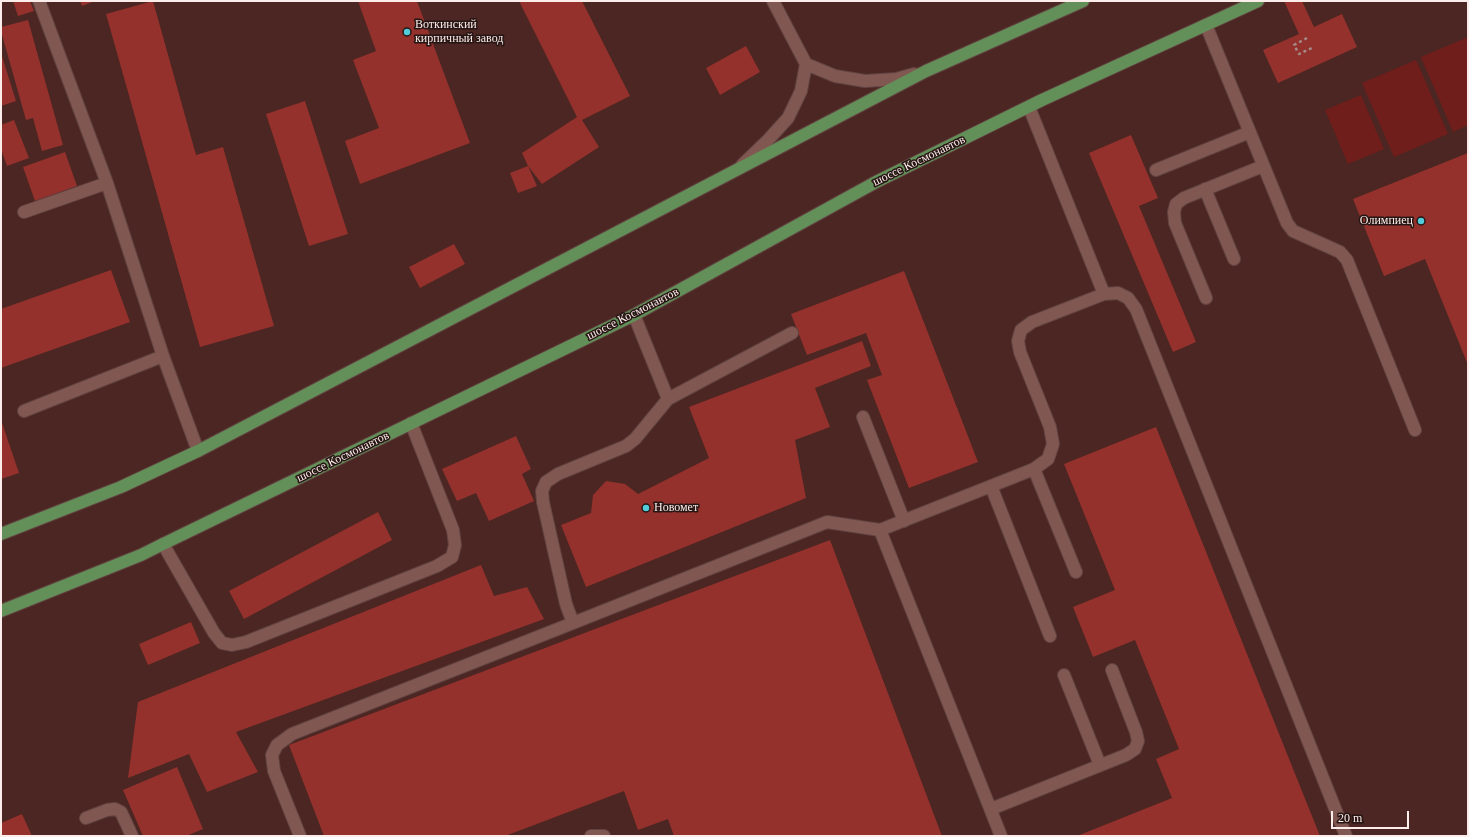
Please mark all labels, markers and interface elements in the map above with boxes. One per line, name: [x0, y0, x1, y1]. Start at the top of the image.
place label: Воткинский кирпичный завод: [415, 18, 503, 46]
marker: Воткинский кирпичный завод: [402, 27, 412, 37]
street label: шоссе Космонавтов: [870, 132, 968, 190]
place label: Олимпиец: [1360, 214, 1413, 228]
marker: Олимпиец: [1416, 216, 1426, 226]
street label: шоссе Космонавтов: [585, 285, 681, 343]
street label: шоссе Космонавтов: [294, 428, 392, 486]
place label: Новомет: [654, 501, 698, 515]
marker: Новомет: [641, 503, 651, 513]
scale bar: [1333, 803, 1411, 829]
text: 20 m: [1338, 811, 1362, 825]

